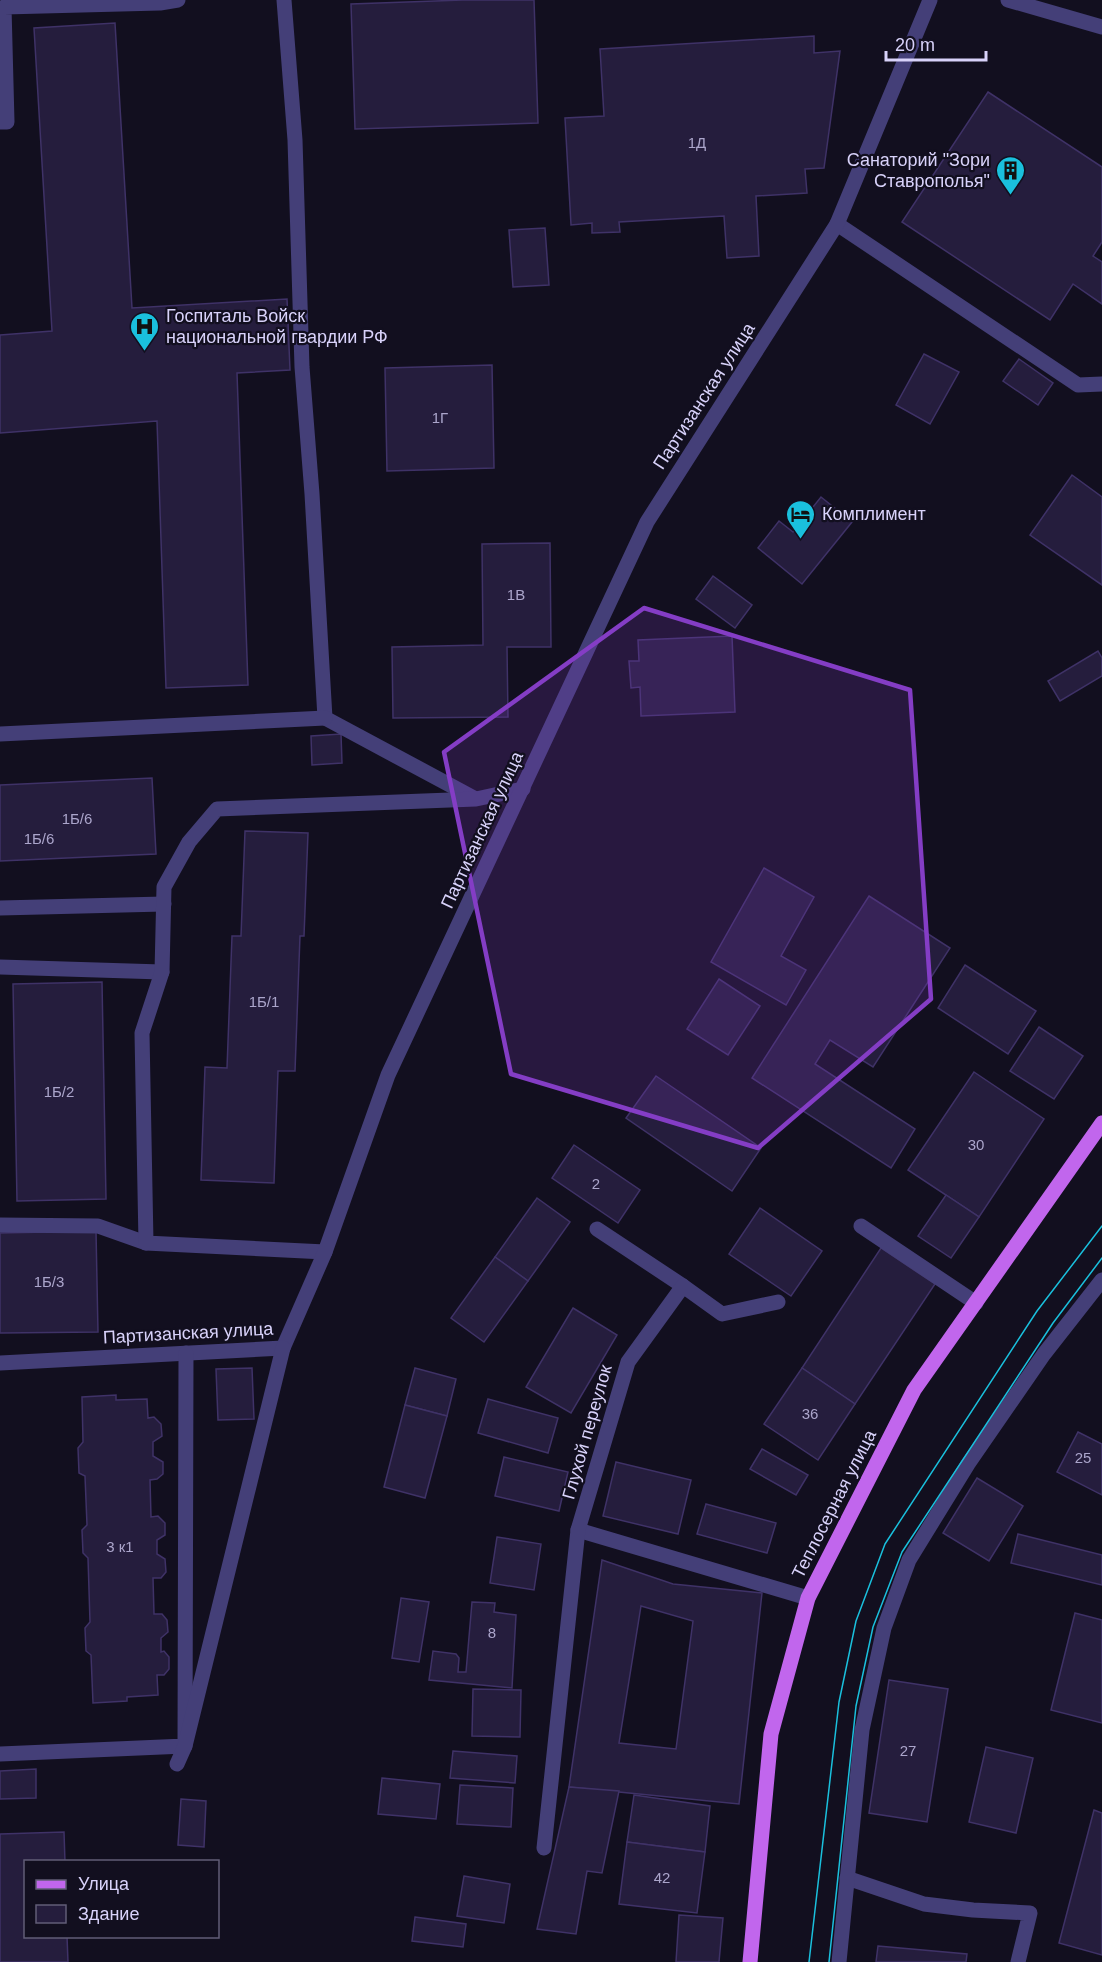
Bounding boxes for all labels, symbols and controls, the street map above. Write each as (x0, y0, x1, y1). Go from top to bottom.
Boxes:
scale bar (886, 24, 986, 62)
text: 20 m (895, 35, 935, 55)
house number: 1Д (688, 134, 706, 151)
place label: Санаторий "Зори Ставрополья" (847, 150, 990, 191)
building icon: Санаторий "Зори Ставрополья" (995, 154, 1027, 196)
place label: Госпиталь Войск национальной гвардии РФ (166, 306, 388, 347)
hospital icon: Госпиталь Войск национальной гвардии РФ (129, 310, 161, 352)
street label: Партизанская улица (649, 318, 759, 473)
house number: 1Г (432, 409, 448, 426)
hotel icon: Комплимент (785, 498, 817, 540)
place label: Комплимент (822, 504, 926, 524)
house number: 1В (507, 586, 525, 603)
street label: Партизанская улица (437, 748, 528, 912)
house number: 1Б/6 (62, 810, 92, 827)
house number: 1Б/6 (24, 830, 54, 847)
house number: 1Б/1 (249, 993, 279, 1010)
house number: 1Б/2 (44, 1083, 74, 1100)
house number: 30 (968, 1136, 984, 1153)
house number: 2 (592, 1175, 600, 1192)
house number: 1Б/3 (34, 1273, 64, 1290)
street label: Партизанская улица (102, 1318, 275, 1347)
street label: Глухой переулок (558, 1362, 616, 1502)
house number: 36 (802, 1405, 818, 1422)
street label: Теплосерная улица (788, 1426, 881, 1581)
house number: 25 (1075, 1449, 1091, 1466)
house number: 3 к1 (106, 1538, 134, 1555)
house number: 8 (488, 1624, 496, 1641)
house number: 27 (900, 1742, 916, 1759)
legend (24, 1860, 219, 1938)
house number: 42 (654, 1869, 670, 1886)
text: Улица (78, 1874, 130, 1894)
text: Здание (78, 1904, 139, 1924)

